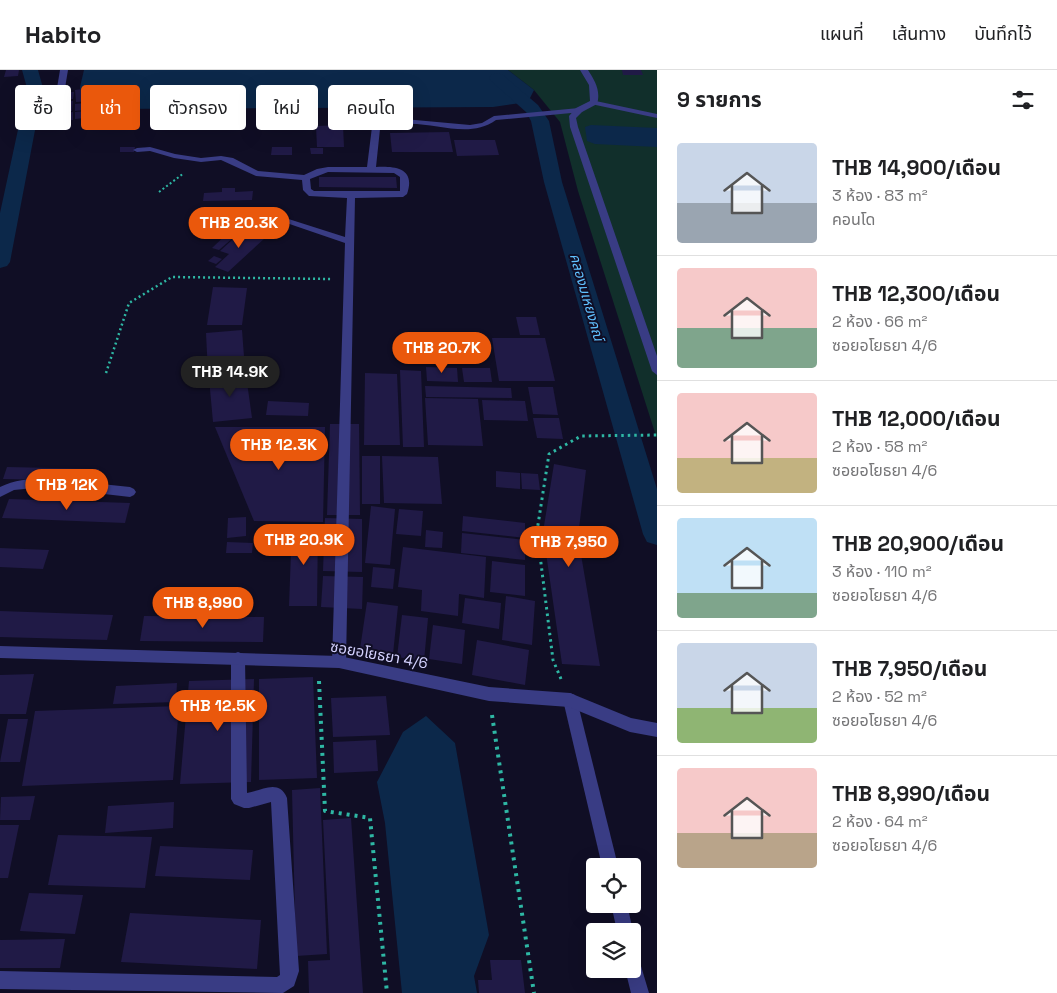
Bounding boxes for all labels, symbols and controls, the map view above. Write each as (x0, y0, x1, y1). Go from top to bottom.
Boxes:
text: Habito (25, 19, 102, 50)
text: แผนที่ (820, 22, 864, 45)
text: เส้นทาง (892, 22, 946, 45)
text: บันทึกไว้ (974, 22, 1032, 45)
chip: ซื้อ (15, 85, 71, 130)
chip: เช่า (81, 85, 140, 130)
chip: ตัวกรอง (150, 85, 246, 130)
chip: ใหม่ (256, 85, 318, 130)
chip: คอนโด (328, 85, 413, 130)
text: 9 รายการ (677, 86, 762, 113)
icon: filters (1009, 86, 1037, 114)
text: THB 14,900/เดือน (832, 154, 1001, 181)
icon: home (717, 163, 777, 223)
text: 3 ห้อง · 83 m² (832, 185, 928, 206)
pin: THB 20.3K (182, 206, 296, 249)
text: คอนโด (832, 209, 875, 230)
text: THB 20.3K (200, 212, 278, 233)
water label: คลองมเหยงคณ์ (566, 251, 609, 346)
text: THB 12,300/เดือน (832, 280, 1000, 307)
icon: home (717, 288, 777, 348)
text: 2 ห้อง · 66 m² (832, 311, 927, 332)
pin: THB 20.7K (385, 332, 499, 374)
text: ซอยอโยธยา 4/6 (832, 335, 937, 356)
text: THB 20.7K (403, 337, 481, 358)
pin: THB 14.9K (173, 356, 287, 398)
text: THB 14.9K (192, 361, 268, 382)
text: THB 12,000/เดือน (832, 405, 1001, 432)
icon: home (717, 413, 777, 473)
pin: THB 12.3K (222, 428, 336, 471)
text: THB 12.3K (241, 434, 317, 455)
text: 2 ห้อง · 58 m² (832, 436, 927, 457)
text: ซอยอโยธยา 4/6 (832, 460, 937, 481)
pin: THB 12K (21, 468, 113, 511)
text: THB 12K (36, 474, 98, 495)
pin: THB 20.9K (247, 524, 361, 566)
pin: THB 7,950 (512, 526, 626, 568)
text: THB 20.9K (265, 529, 343, 550)
text: THB 20,900/เดือน (832, 530, 1004, 557)
text: THB 7,950 (531, 531, 607, 552)
icon: home (717, 538, 777, 598)
text: 3 ห้อง · 110 m² (832, 561, 932, 582)
text: ซอยอโยธยา 4/6 (832, 585, 937, 606)
pin: THB 8,990 (146, 586, 260, 629)
text: THB 8,990 (163, 592, 243, 613)
street label: ซอยอโยธยา 4/6 (329, 637, 429, 672)
text: THB 7,950/เดือน (832, 655, 987, 682)
icon: home (717, 663, 777, 723)
text: 2 ห้อง · 52 m² (832, 686, 927, 707)
pin: THB 12.5K (161, 690, 275, 732)
text: THB 12.5K (180, 695, 256, 716)
text: ซอยอโยธยา 4/6 (832, 710, 937, 731)
text: THB 8,990/เดือน (832, 780, 990, 807)
icon: home (717, 788, 777, 848)
text: 2 ห้อง · 64 m² (832, 811, 928, 832)
text: ซอยอโยธยา 4/6 (832, 835, 937, 856)
map controls (586, 858, 641, 978)
button: locate (586, 858, 641, 913)
button: layers (586, 923, 641, 978)

